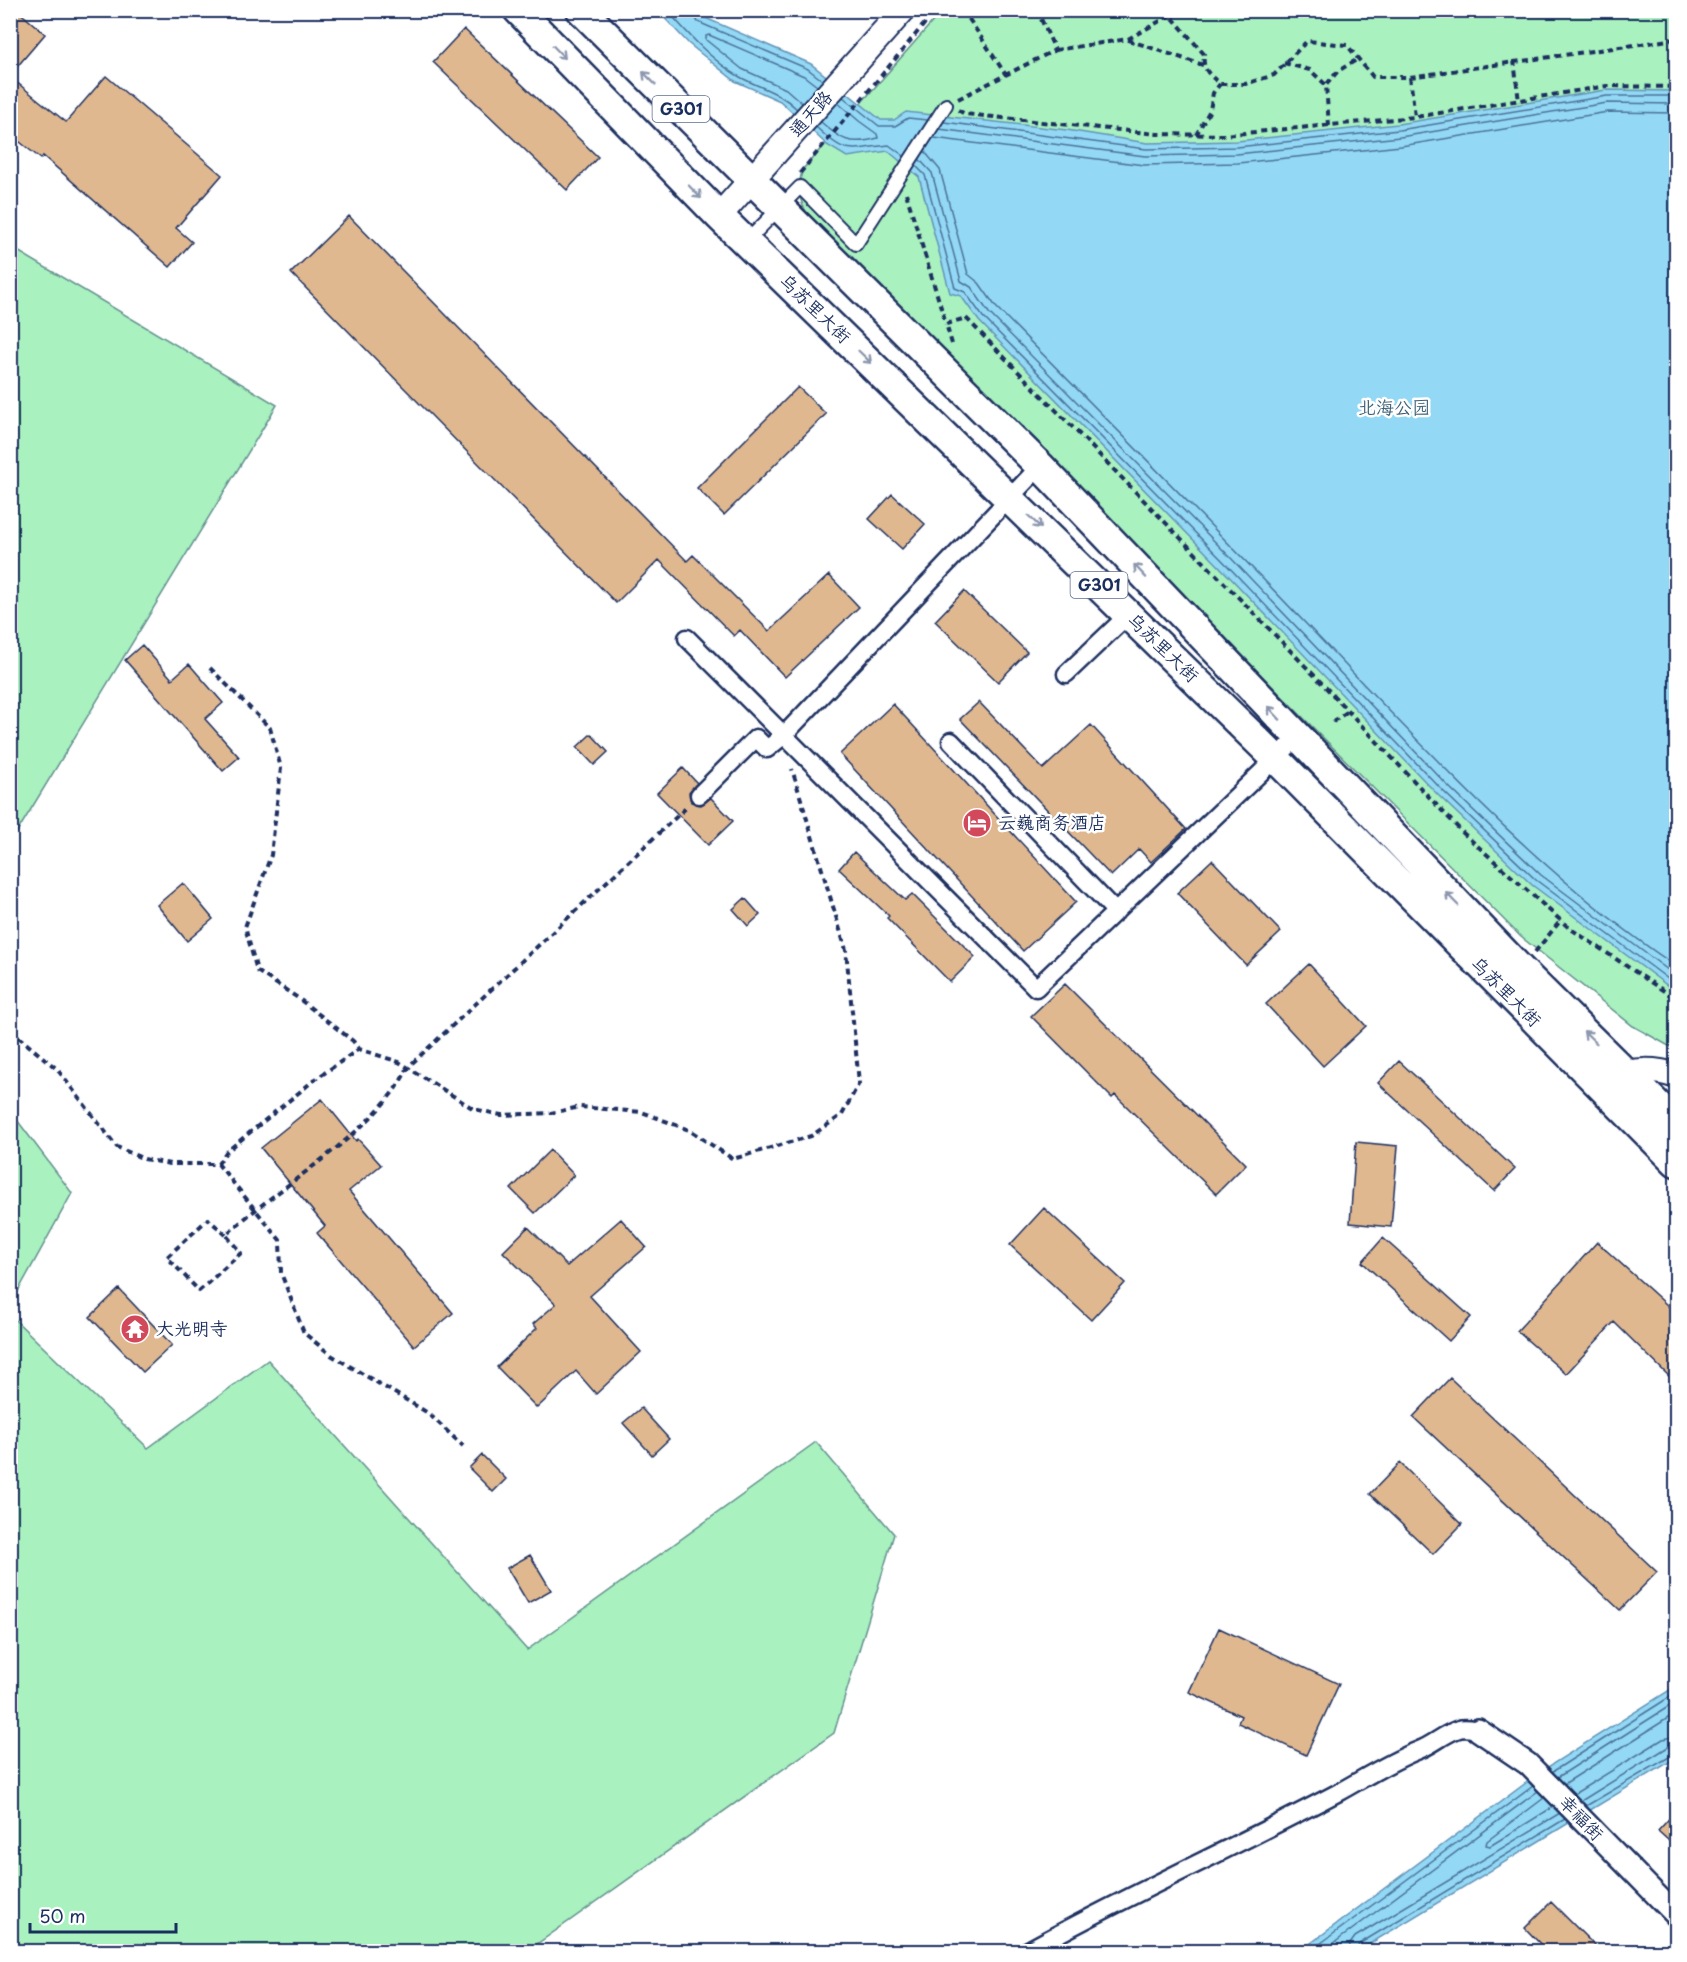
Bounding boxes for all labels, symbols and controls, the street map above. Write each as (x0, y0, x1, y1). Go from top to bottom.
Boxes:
one-way arrow (551, 45, 566, 60)
one-way arrow (642, 71, 657, 85)
street label: 通天路 (782, 84, 838, 142)
road number: G301 (652, 96, 710, 122)
one-way arrow (688, 184, 703, 199)
street label: 乌苏里大街 (774, 267, 858, 349)
one-way arrow (857, 350, 872, 365)
park label: 北海公园 (1358, 393, 1430, 420)
one-way arrow (1027, 515, 1042, 530)
one-way arrow (1132, 564, 1147, 579)
road number: G301 (1070, 572, 1128, 598)
street label: 乌苏里大街 (1122, 606, 1206, 688)
one-way arrow (1267, 705, 1281, 720)
hotel icon: 云巍商务酒店 (961, 807, 993, 839)
place label: 云巍商务酒店 (998, 808, 1106, 835)
one-way arrow (1446, 892, 1460, 907)
street label: 乌苏里大街 (1466, 950, 1548, 1032)
one-way arrow (1583, 1030, 1598, 1044)
temple icon: 大光明寺 (119, 1313, 151, 1345)
place label: 大光明寺 (156, 1314, 228, 1341)
street label: 幸福街 (1554, 1788, 1611, 1846)
scale bar (30, 1896, 176, 1934)
text: 50 m (39, 1902, 86, 1929)

